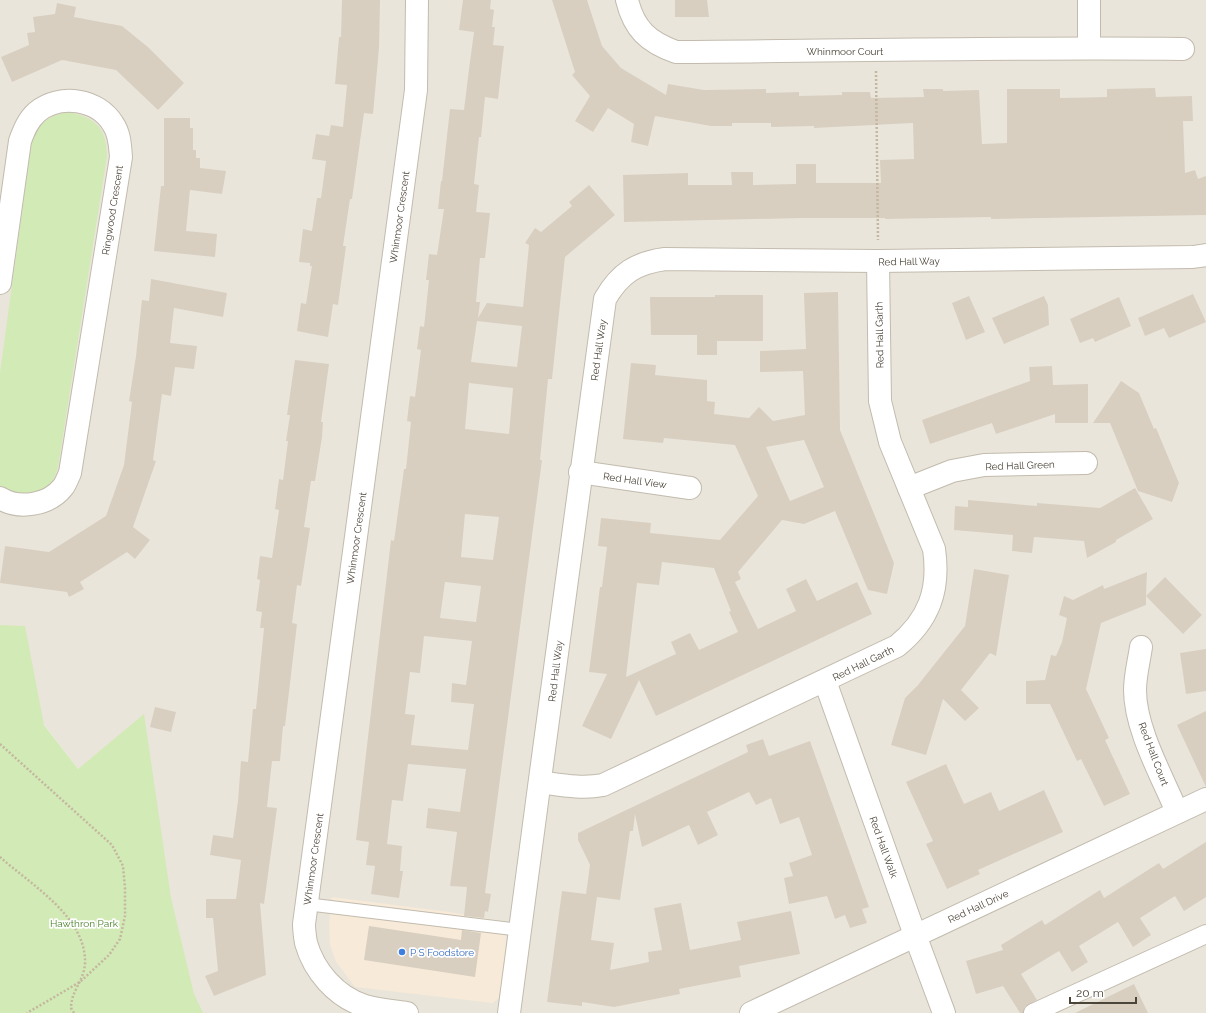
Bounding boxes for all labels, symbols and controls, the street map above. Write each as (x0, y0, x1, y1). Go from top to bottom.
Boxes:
street label: Whinmoor Court (807, 46, 884, 57)
street label: Ringwood Crescent (100, 164, 125, 256)
street label: Whinmoor Crescent (388, 170, 411, 264)
street label: Red Hall Way (878, 255, 941, 268)
street label: Red Hall Garth (873, 301, 886, 368)
street label: Red Hall Way (589, 318, 608, 381)
street label: Red Hall Green (985, 459, 1055, 472)
street label: Red Hall View (602, 471, 667, 490)
street label: Whinmoor Crescent (345, 491, 368, 585)
street label: Red Hall Way (546, 639, 565, 702)
street label: Red Hall Garth (831, 644, 896, 683)
street label: Red Hall Court (1136, 721, 1171, 788)
street label: Whinmoor Crescent (302, 812, 325, 906)
street label: Red Hall Walk (867, 815, 900, 880)
street label: Red Hall Drive (946, 888, 1010, 925)
park label: Hawthron Park (50, 918, 119, 929)
marker: P S Foodstore (397, 947, 407, 957)
place label: P S Foodstore (410, 947, 474, 958)
scale bar (1070, 979, 1136, 1005)
text: 20 m (1076, 986, 1104, 1000)

